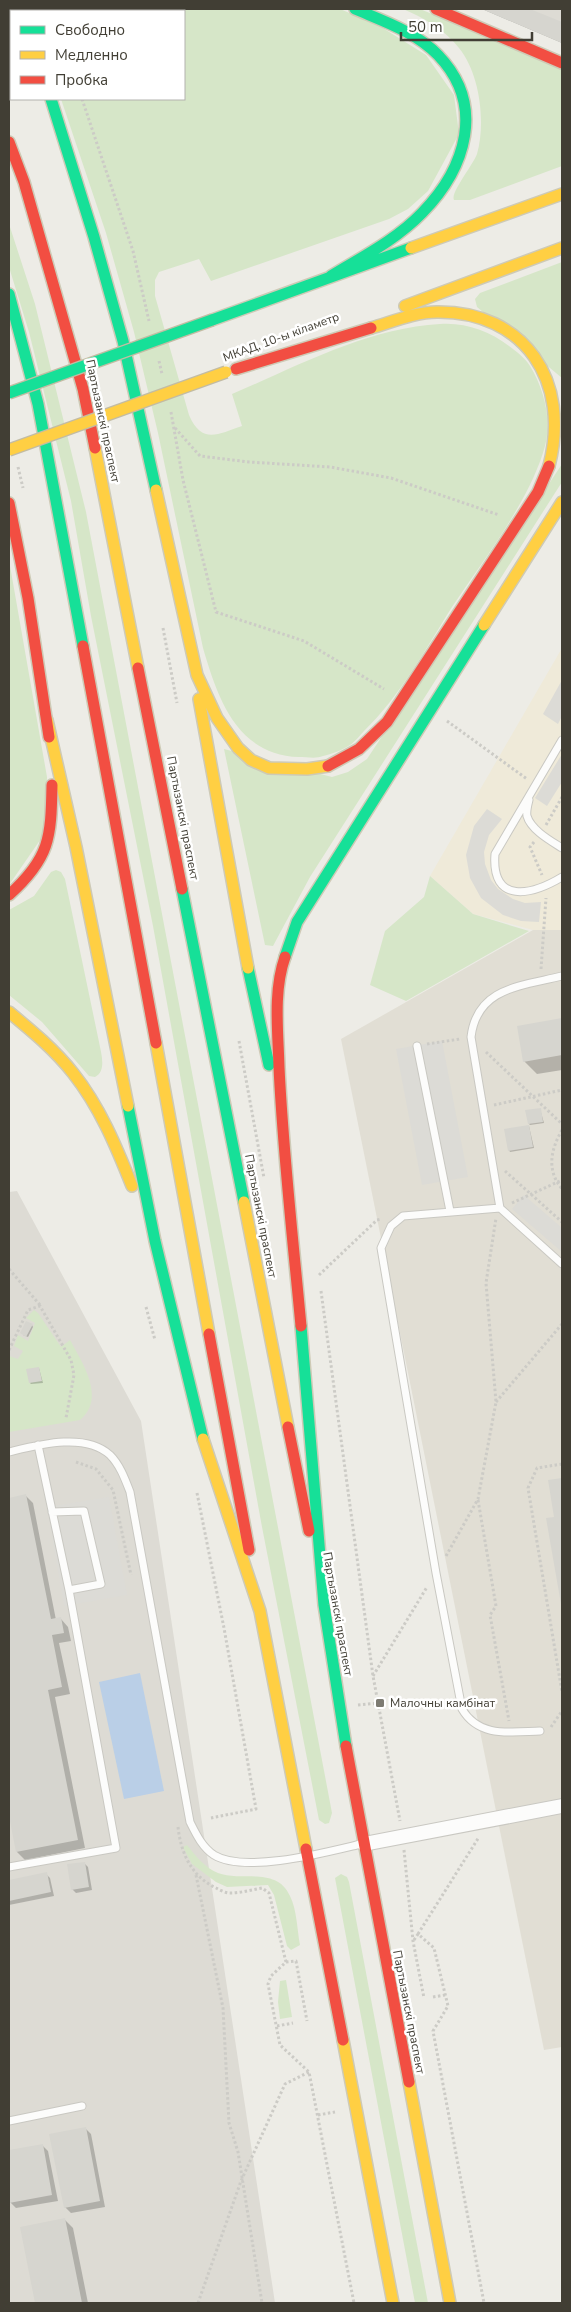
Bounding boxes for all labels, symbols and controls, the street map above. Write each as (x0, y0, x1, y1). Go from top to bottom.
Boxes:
legend (10, 10, 185, 100)
scale bar (401, 10, 532, 42)
text: 50 m (408, 17, 443, 37)
text: Свободно (55, 20, 125, 40)
text: Медленно (55, 45, 128, 65)
text: Пробка (55, 70, 108, 90)
street label: МКАД, 10-ы кіламетр (221, 309, 341, 365)
street label: Партызанскі праспект (82, 358, 124, 485)
street label: Партызанскі праспект (163, 755, 203, 882)
street label: Партызанскі праспект (241, 1153, 281, 1280)
street label: Партызанскі праспект (319, 1551, 357, 1678)
place label: Малочны камбінат (390, 1695, 496, 1711)
marker: Малочны камбінат (374, 1697, 386, 1709)
street label: Партызанскі праспект (389, 1949, 429, 2076)

